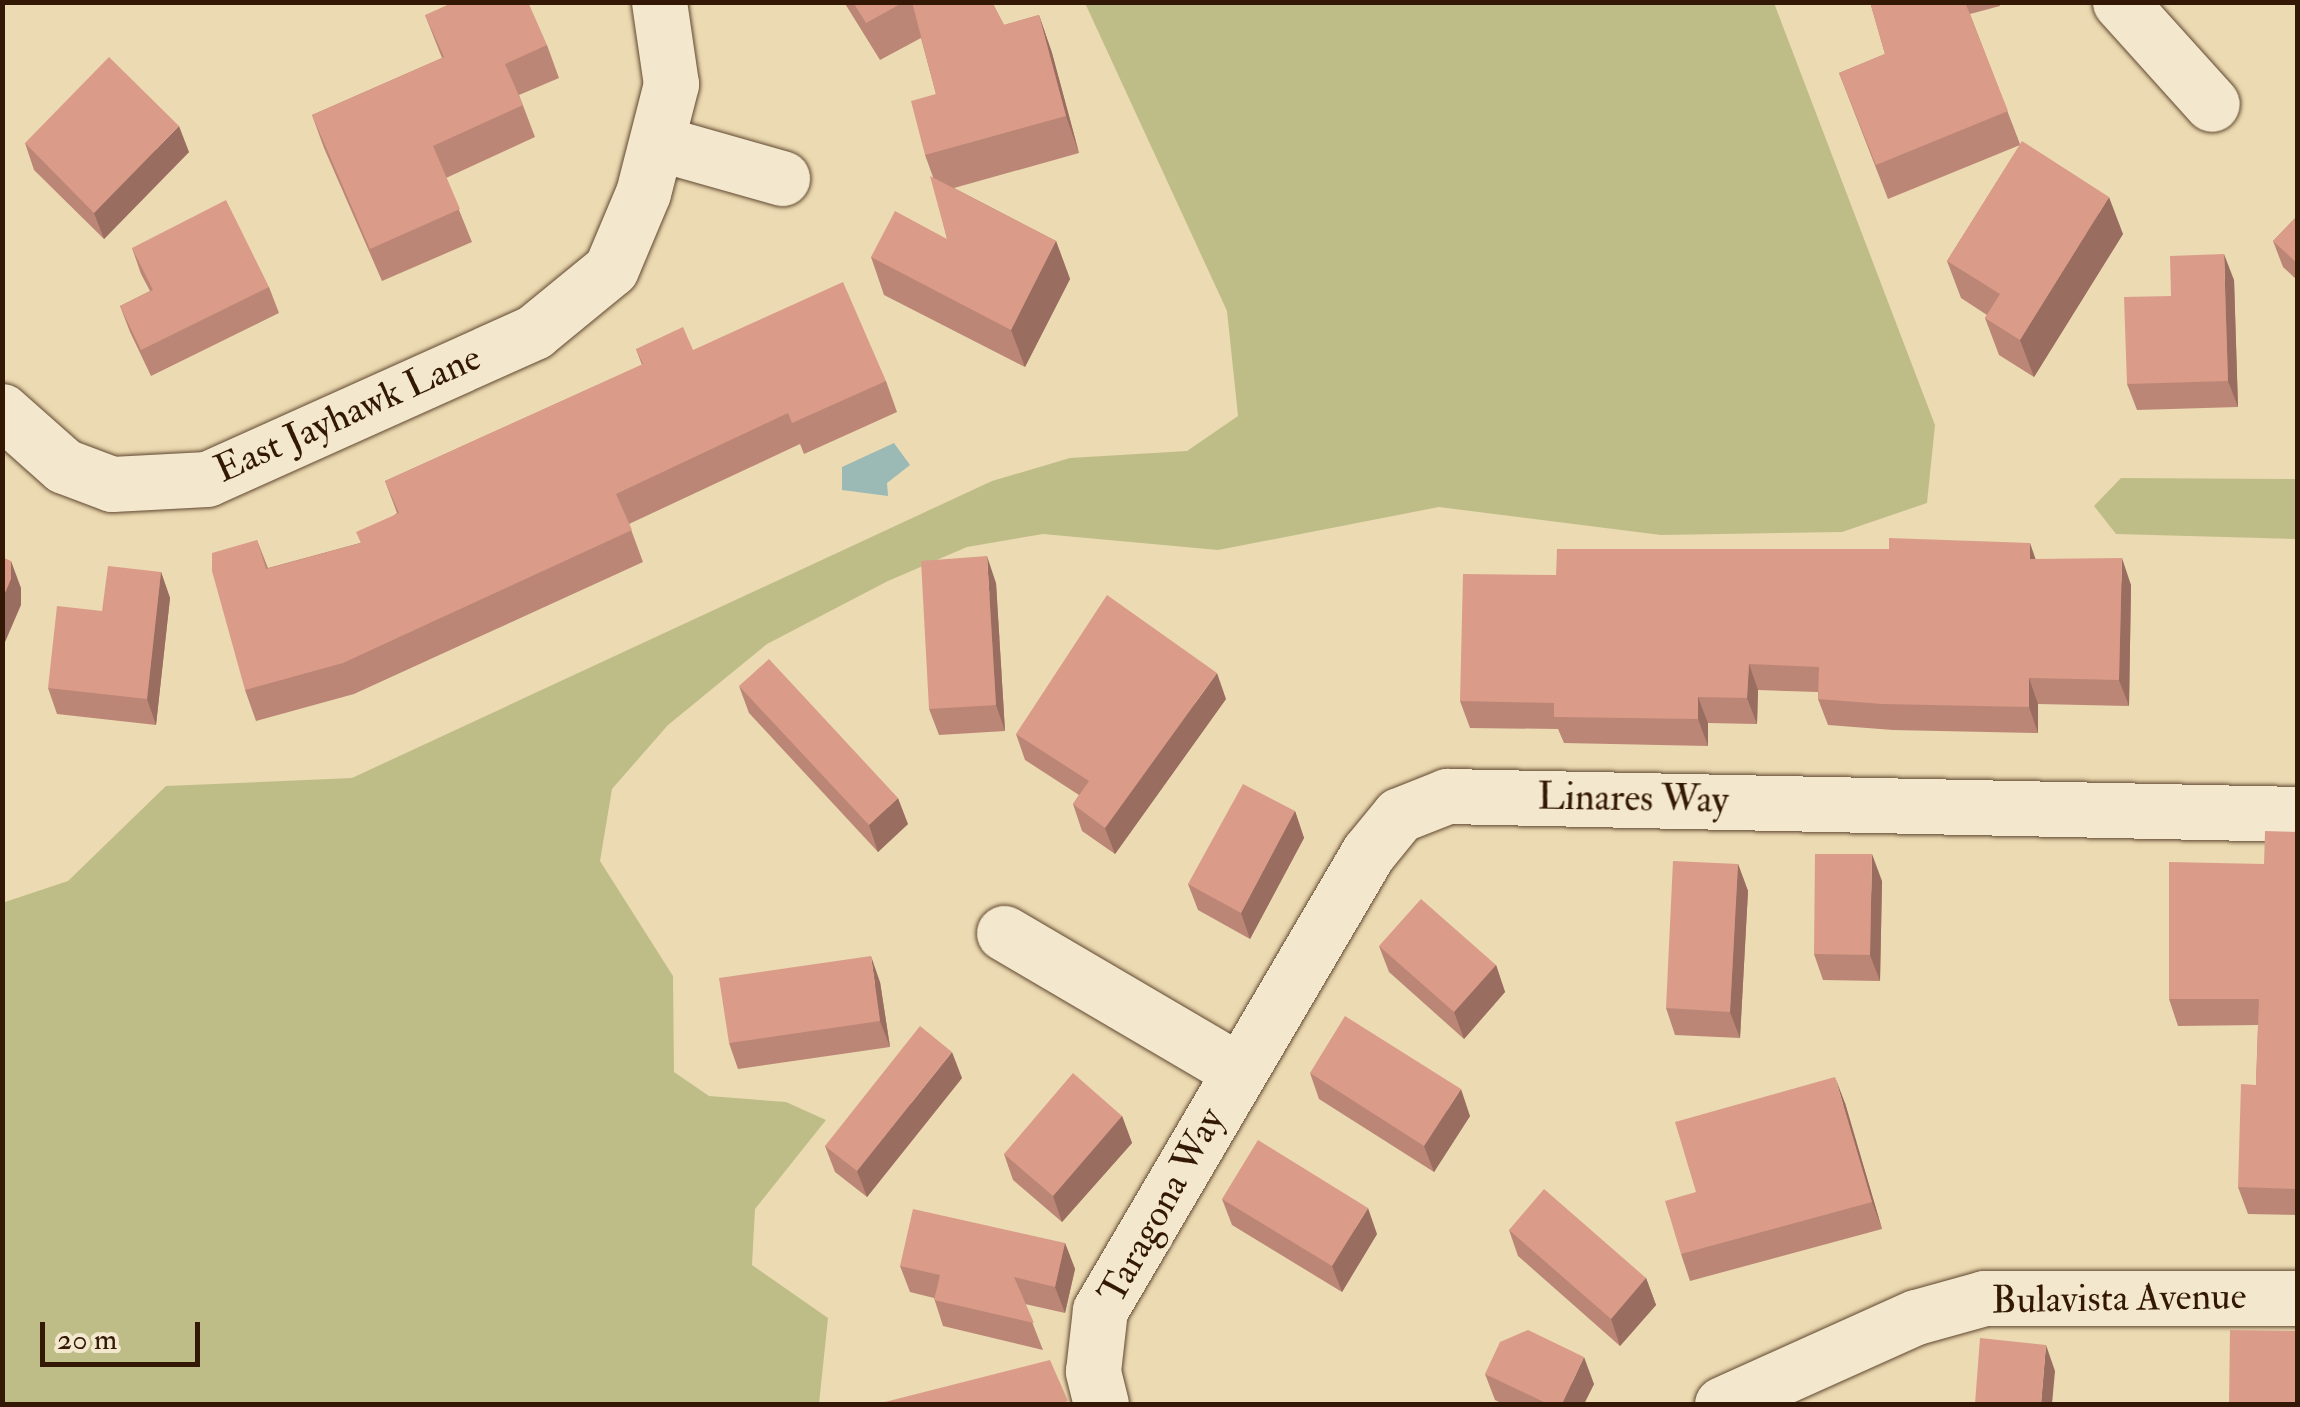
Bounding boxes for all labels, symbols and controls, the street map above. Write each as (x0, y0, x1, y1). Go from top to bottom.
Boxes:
street label: East Jayhawk Lane (208, 335, 488, 493)
street label: Linares Way (1537, 775, 1729, 823)
street label: Taragona Way (1089, 1100, 1235, 1312)
street label: Bulavista Avenue (1991, 1274, 2247, 1324)
scale bar (45, 1302, 205, 1364)
text: 20 m (57, 1321, 117, 1358)

